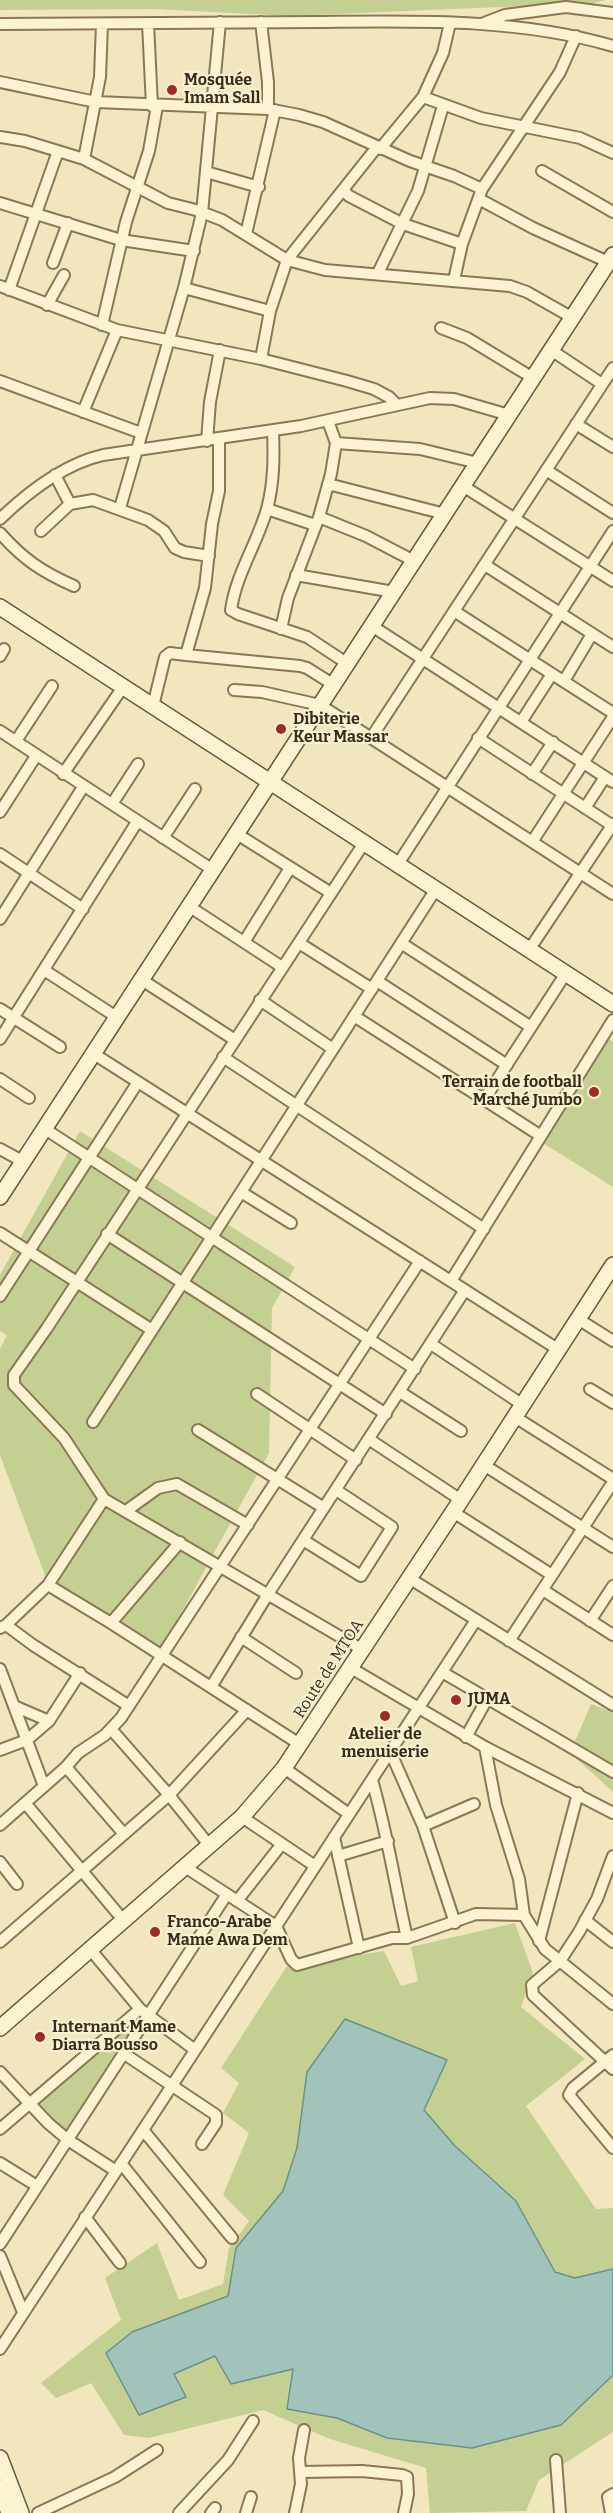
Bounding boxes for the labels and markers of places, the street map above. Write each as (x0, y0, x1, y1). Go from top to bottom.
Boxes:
place label: Mosquée Imam Sall (184, 71, 260, 109)
marker: Mosquée Imam Sall (165, 83, 179, 97)
place label: Dibiterie Keur Massar (293, 710, 388, 748)
marker: Dibiterie Keur Massar (274, 722, 288, 736)
place label: Terrain de football Marché Jumbo (442, 1073, 582, 1111)
marker: Terrain de football Marché Jumbo (587, 1085, 601, 1099)
place label: JUMA (468, 1690, 510, 1710)
marker: JUMA (449, 1693, 463, 1707)
marker: Atelier de menuiserie (378, 1709, 392, 1723)
place label: Atelier de menuiserie (341, 1725, 429, 1763)
place label: Franco-Arabe Mame Awa Dem (167, 1913, 288, 1951)
marker: Franco-Arabe Mame Awa Dem (148, 1925, 162, 1939)
place label: Internant Mame Diarra Bousso (52, 2018, 176, 2056)
marker: Internant Mame Diarra Bousso (33, 2030, 47, 2044)

